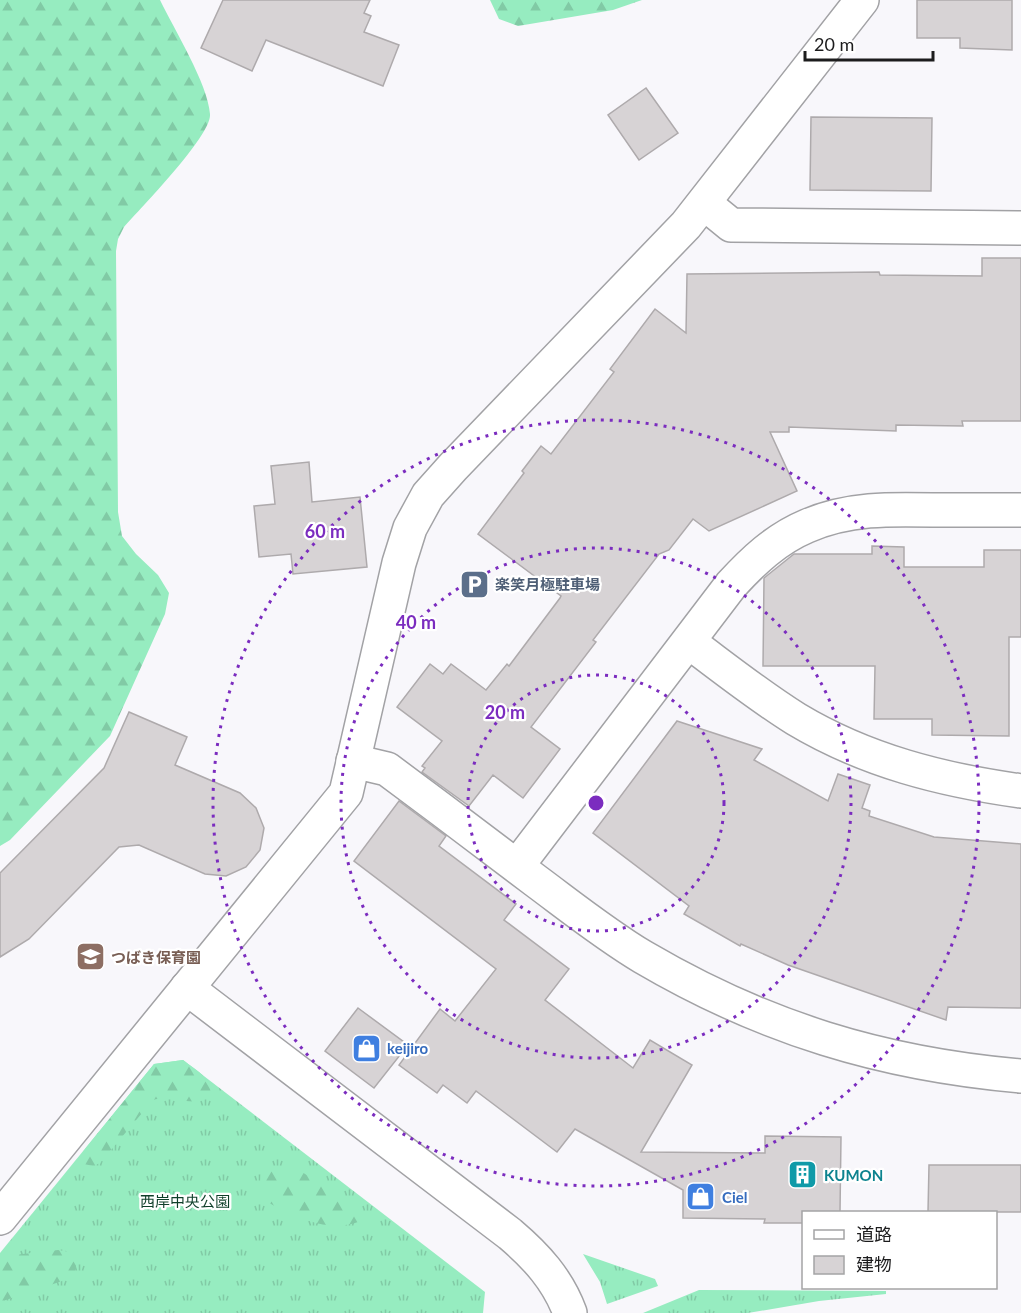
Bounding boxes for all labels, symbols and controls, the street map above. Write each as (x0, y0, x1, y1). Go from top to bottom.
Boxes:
scale bar (805, 24, 932, 62)
text: 20 m (814, 33, 854, 55)
text: 60 m (305, 520, 345, 542)
parking icon: 楽笑月極駐車場 (458, 568, 490, 600)
place label: 楽笑月極駐車場 (495, 575, 600, 593)
text: 40 m (396, 611, 436, 633)
text: 20 m (485, 701, 525, 723)
centre of rings (586, 793, 606, 813)
school or university icon: つばき保育園 (74, 941, 106, 973)
place label: つばき保育園 (111, 948, 201, 966)
shop icon: keijiro (350, 1032, 382, 1064)
place label: keijiro (387, 1039, 428, 1057)
building icon: KUMON (787, 1159, 819, 1191)
place label: KUMON (824, 1166, 883, 1184)
shop icon: Ciel (685, 1181, 717, 1213)
place label: Ciel (722, 1188, 747, 1206)
park label: 西岸中央公園 (140, 1192, 230, 1210)
legend (802, 1211, 997, 1289)
text: 道路 (856, 1223, 892, 1245)
text: 建物 (856, 1253, 892, 1275)

